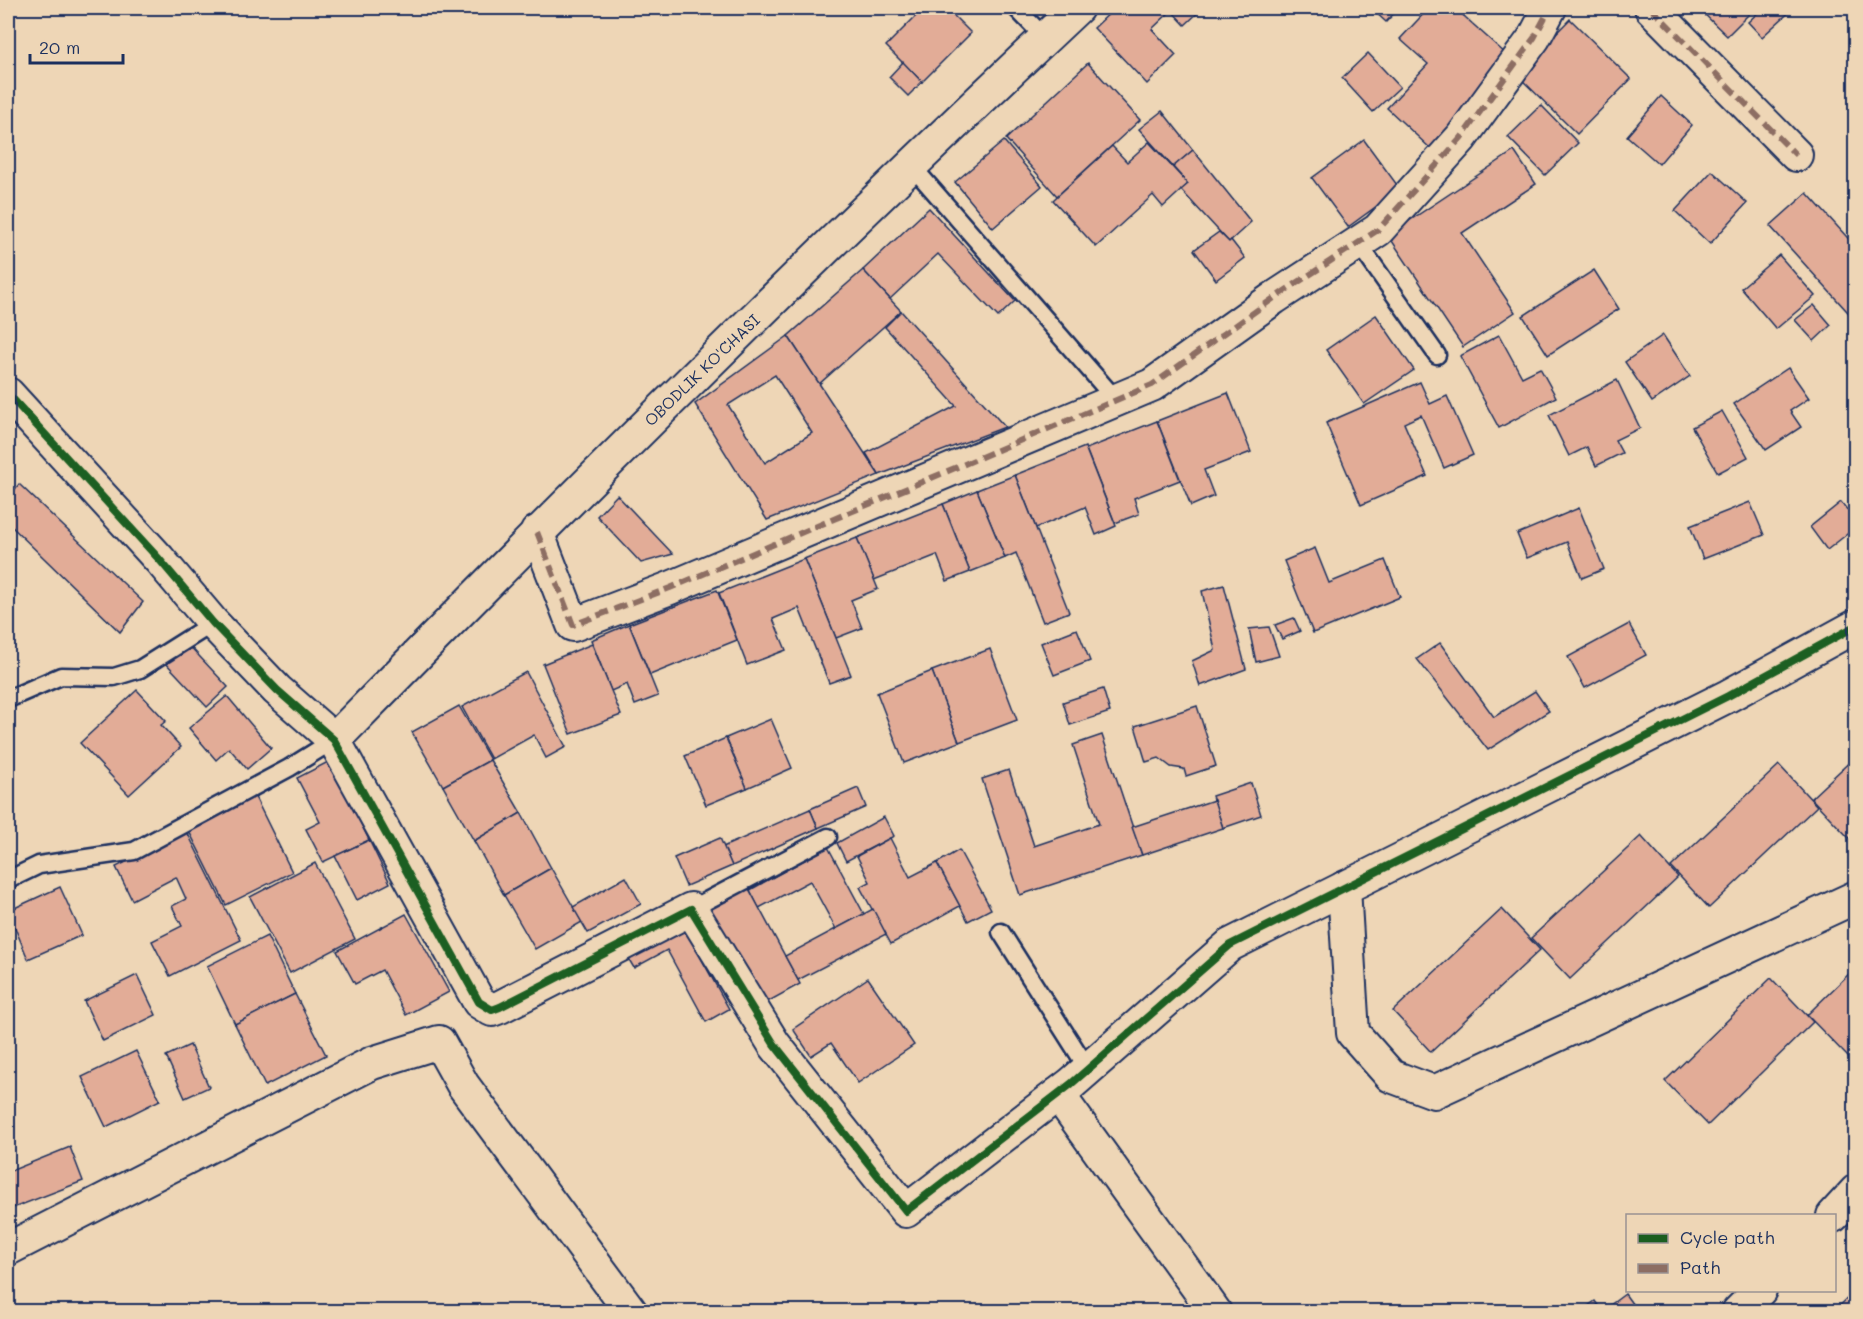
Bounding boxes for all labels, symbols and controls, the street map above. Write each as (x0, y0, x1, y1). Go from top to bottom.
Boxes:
scale bar (30, 27, 123, 65)
text: 20 m (39, 35, 80, 59)
street label: OBODLIK KO'CHASI (640, 309, 764, 430)
legend (1626, 1214, 1836, 1292)
text: Cycle path (1680, 1225, 1775, 1249)
text: Path (1680, 1255, 1720, 1279)

